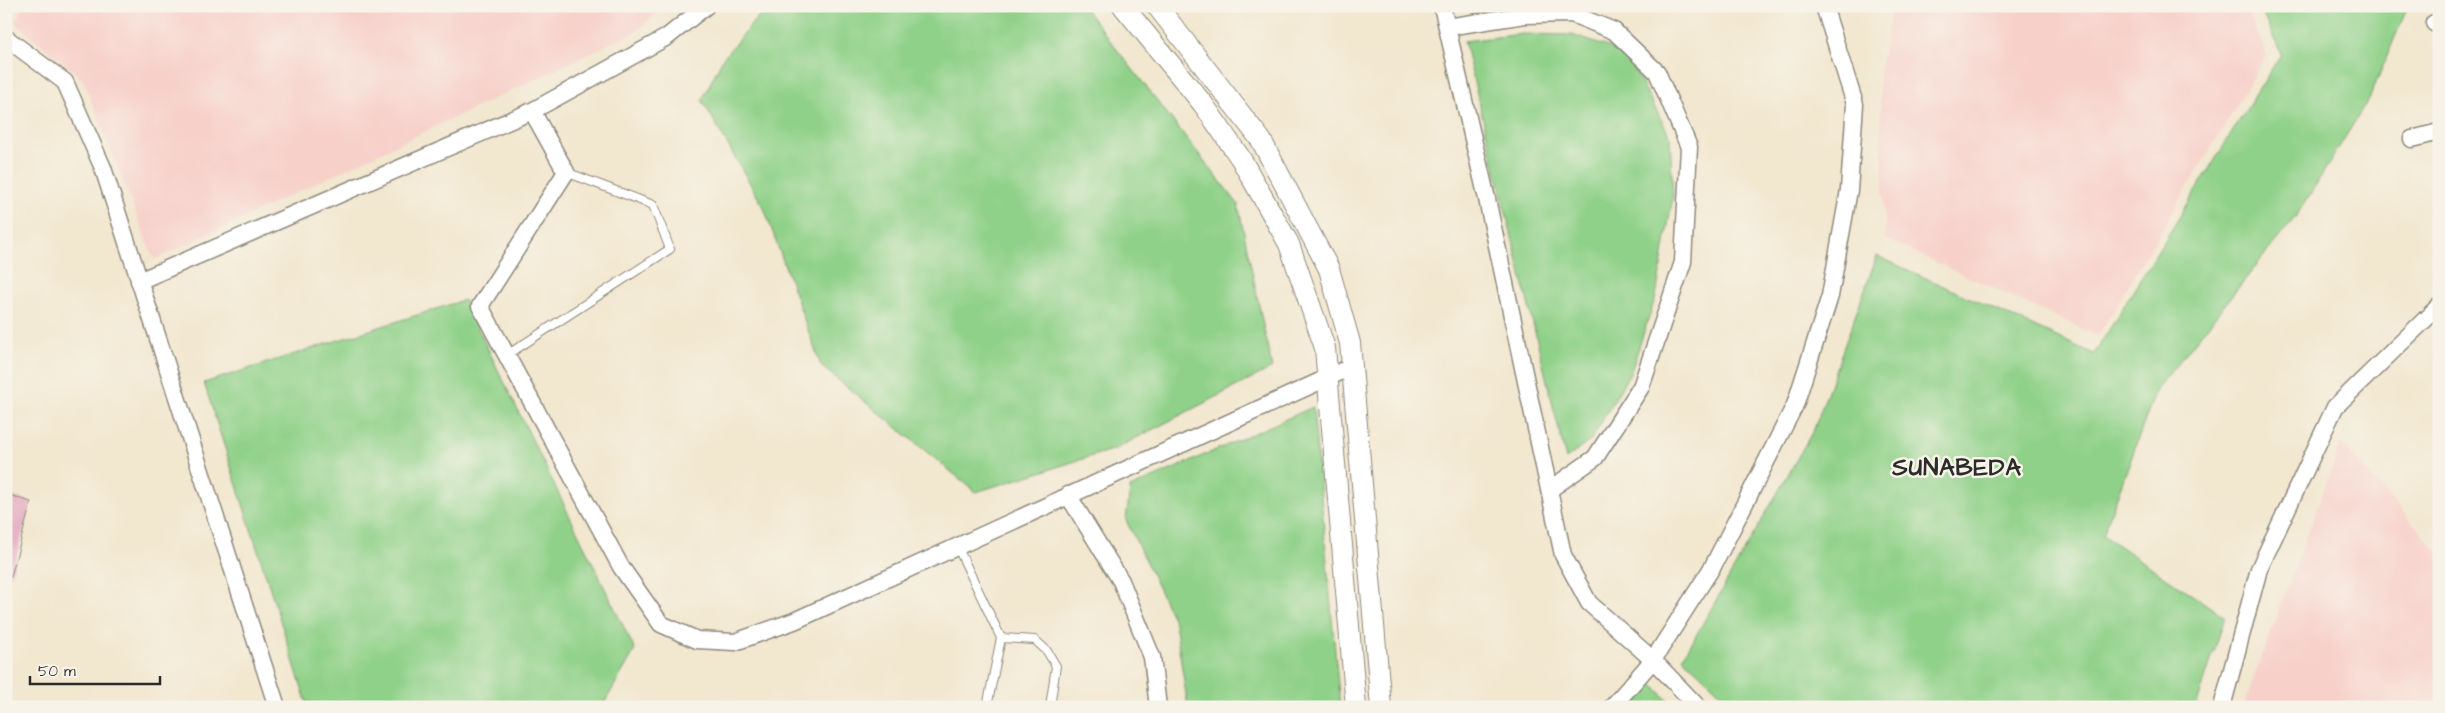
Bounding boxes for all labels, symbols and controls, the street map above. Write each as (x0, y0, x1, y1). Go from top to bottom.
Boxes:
district label: SUNABEDA (1891, 451, 2022, 485)
scale bar (30, 653, 160, 685)
text: 50 m (38, 661, 76, 682)

